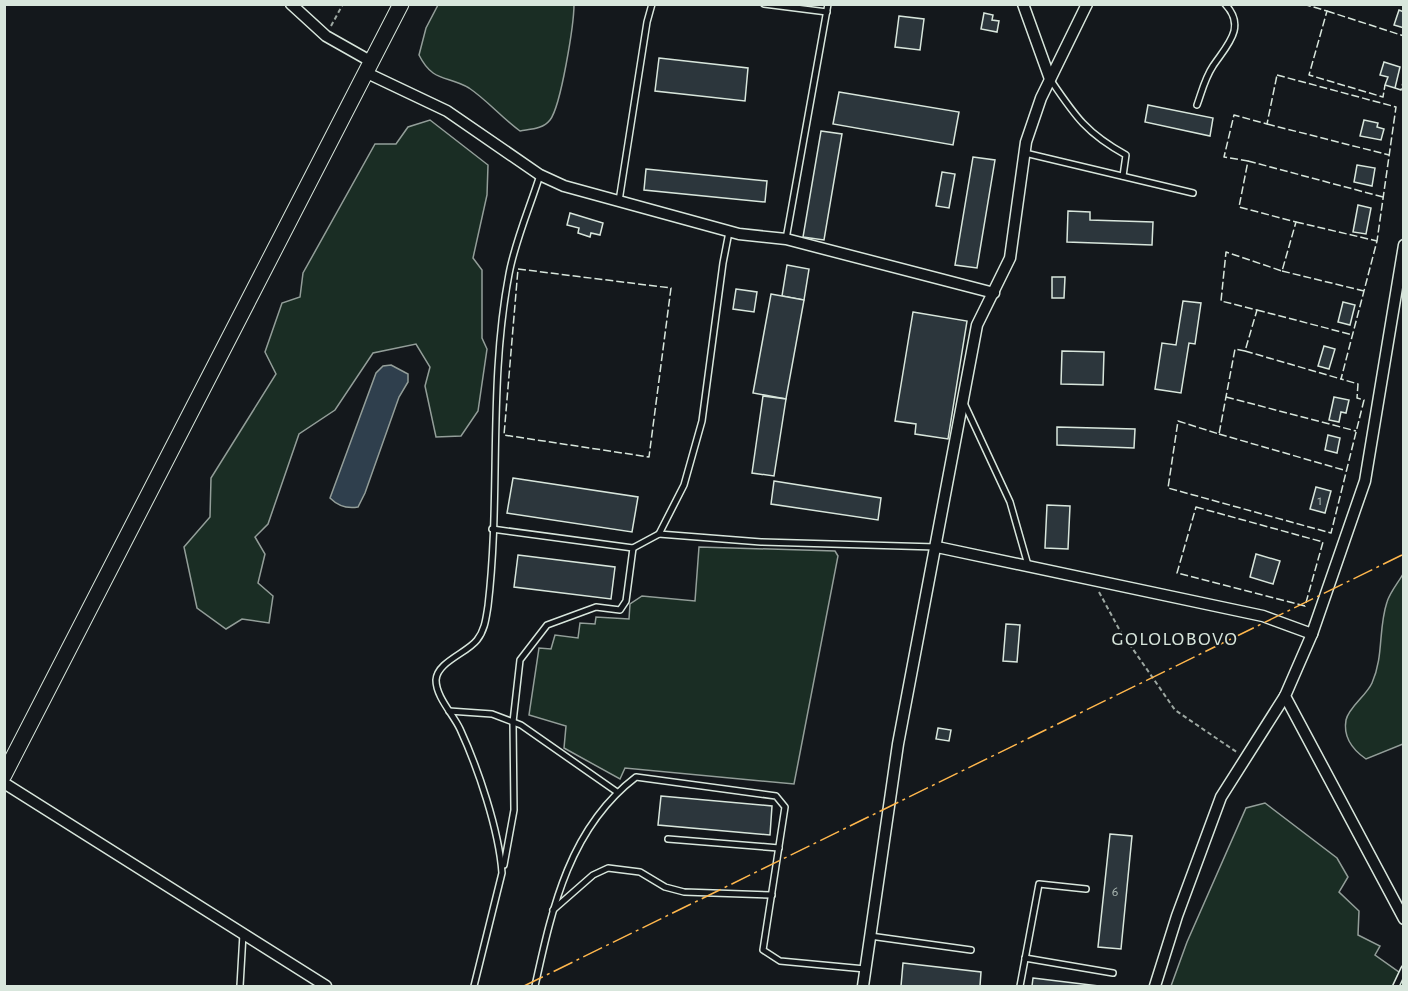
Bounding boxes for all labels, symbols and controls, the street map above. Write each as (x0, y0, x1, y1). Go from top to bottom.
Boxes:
house number: 1 (1318, 494, 1322, 508)
district label: GOLOLOBOVO (1111, 629, 1239, 649)
house number: 6 (1112, 885, 1118, 899)

